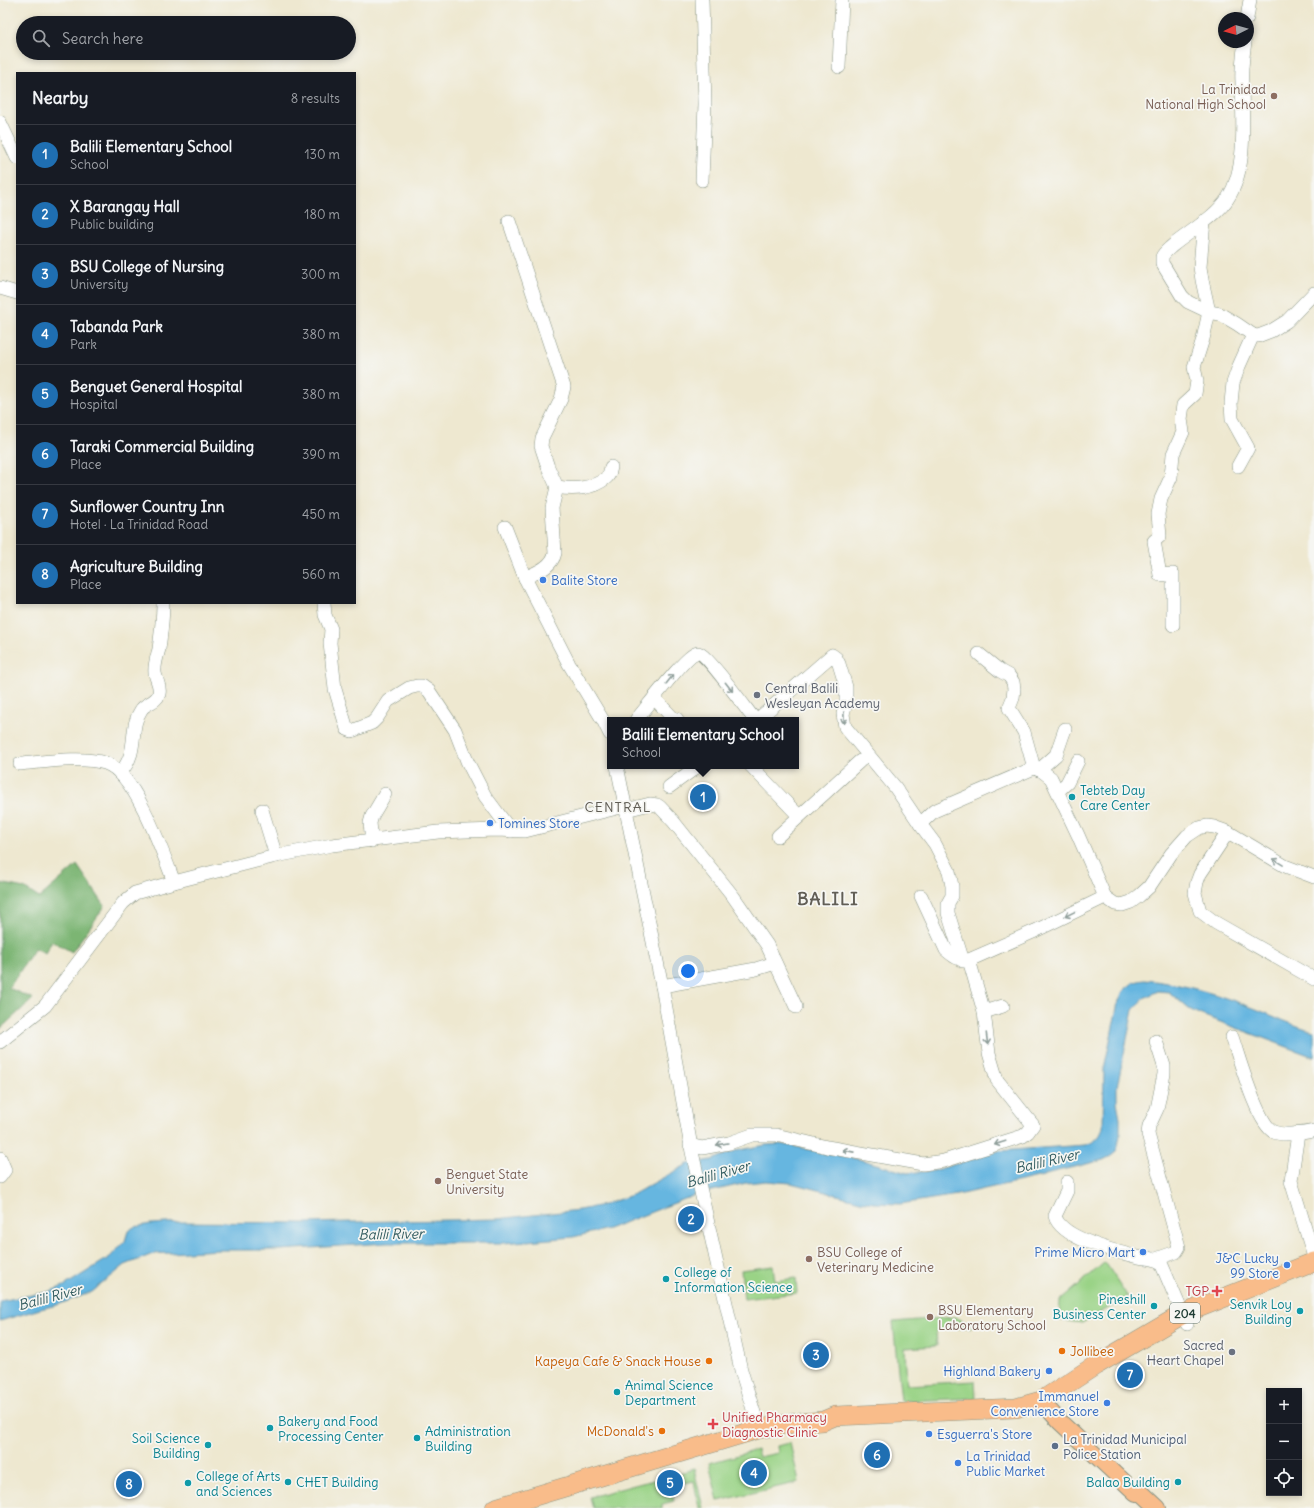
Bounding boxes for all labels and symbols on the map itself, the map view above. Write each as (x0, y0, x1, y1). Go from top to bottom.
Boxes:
north arrow (1218, 12, 1254, 48)
place label: La Trinidad National High School (1145, 81, 1266, 113)
marker: La Trinidad National High School (1269, 91, 1279, 101)
place label: Balite Store (551, 572, 618, 589)
marker: Balite Store (538, 575, 548, 585)
one-way arrow (665, 673, 674, 684)
place label: Central Balili Wesleyan Academy (765, 680, 880, 712)
one-way arrow (725, 681, 733, 692)
marker: Central Balili Wesleyan Academy (752, 690, 762, 700)
one-way arrow (840, 711, 848, 724)
pin: 1 (690, 782, 716, 812)
place label: Tebteb Day Care Center (1080, 782, 1151, 814)
marker: Tebteb Day Care Center (1067, 792, 1077, 802)
district label: CENTRAL (585, 798, 651, 816)
place label: Tomines Store (498, 815, 580, 832)
marker: Tomines Store (485, 818, 495, 828)
one-way arrow (1272, 857, 1284, 865)
district label: BALILI (797, 888, 859, 910)
one-way arrow (1064, 911, 1076, 918)
your location (678, 961, 698, 981)
one-way arrow (983, 1032, 991, 1045)
one-way arrow (994, 1140, 1007, 1147)
one-way arrow (715, 1141, 728, 1149)
water label: Balili River (1013, 1144, 1083, 1177)
one-way arrow (842, 1147, 855, 1155)
water label: Balili River (684, 1156, 754, 1192)
place label: Benguet State University (446, 1166, 528, 1198)
marker: Benguet State University (433, 1176, 443, 1186)
pin: 2 (678, 1204, 704, 1234)
water label: Balili River (358, 1224, 426, 1244)
place label: BSU College of Veterinary Medicine (817, 1244, 934, 1276)
place label: Prime Micro Mart (1034, 1244, 1136, 1261)
marker: Prime Micro Mart (1138, 1247, 1148, 1257)
place label: J&C Lucky 99 Store (1216, 1250, 1279, 1282)
marker: BSU College of Veterinary Medicine (804, 1254, 814, 1264)
marker: J&C Lucky 99 Store (1282, 1260, 1292, 1270)
place label: College of Information Science (674, 1264, 792, 1296)
marker: College of Information Science (661, 1274, 671, 1284)
water label: Balili River (16, 1279, 86, 1314)
place label: TGP (1185, 1283, 1209, 1300)
marker: TGP (1212, 1286, 1222, 1296)
place label: Pineshill Business Center (1052, 1291, 1147, 1323)
place label: Senvik Loy Building (1230, 1296, 1292, 1328)
marker: Pineshill Business Center (1149, 1301, 1159, 1311)
place label: BSU Elementary Laboratory School (938, 1302, 1046, 1334)
road number: 204 (1170, 1303, 1200, 1323)
marker: Senvik Loy Building (1295, 1306, 1305, 1316)
marker: BSU Elementary Laboratory School (925, 1312, 935, 1322)
place label: Sacred Heart Chapel (1147, 1337, 1224, 1369)
pin: 3 (803, 1340, 829, 1370)
place label: Jollibee (1070, 1343, 1114, 1360)
marker: Jollibee (1057, 1346, 1067, 1356)
marker: Sacred Heart Chapel (1227, 1347, 1237, 1357)
place label: Kapeya Cafe & Snack House (535, 1353, 701, 1370)
marker: Kapeya Cafe & Snack House (704, 1356, 714, 1366)
pin: 7 (1117, 1360, 1143, 1390)
place label: Highland Bakery (943, 1363, 1041, 1380)
marker: Highland Bakery (1044, 1366, 1054, 1376)
place label: Animal Science Department (625, 1377, 713, 1409)
marker: Animal Science Department (612, 1387, 622, 1397)
place label: Immanuel Convenience Store (990, 1388, 1099, 1420)
marker: Immanuel Convenience Store (1102, 1398, 1112, 1408)
place label: Unified Pharmacy Diagnostic Clinic (722, 1409, 827, 1441)
place label: Bakery and Food Processing Center (278, 1413, 384, 1445)
marker: Unified Pharmacy Diagnostic Clinic (707, 1418, 719, 1430)
marker: Bakery and Food Processing Center (265, 1423, 275, 1433)
place label: Administration Building (425, 1423, 511, 1455)
place label: McDonald's (587, 1423, 654, 1440)
marker: McDonald's (657, 1426, 667, 1436)
place label: Esguerra's Store (937, 1426, 1032, 1443)
marker: Esguerra's Store (924, 1429, 934, 1439)
place label: Soil Science Building (132, 1430, 200, 1462)
place label: La Trinidad Municipal Police Station (1063, 1431, 1187, 1463)
marker: Administration Building (412, 1433, 422, 1443)
marker: Soil Science Building (203, 1440, 213, 1450)
pin: 6 (864, 1440, 890, 1470)
marker: La Trinidad Municipal Police Station (1050, 1441, 1060, 1451)
place label: La Trinidad Public Market (966, 1448, 1046, 1480)
pin: 4 (741, 1458, 767, 1488)
marker: La Trinidad Public Market (953, 1458, 963, 1468)
place label: College of Arts and Sciences (196, 1468, 281, 1500)
pin: 5 (657, 1468, 683, 1498)
pin: 8 (116, 1469, 142, 1499)
place label: CHET Building (296, 1474, 379, 1491)
place label: Balao Building (1086, 1474, 1170, 1491)
marker: CHET Building (283, 1477, 293, 1487)
marker: Balao Building (1173, 1477, 1183, 1487)
marker: College of Arts and Sciences (183, 1478, 193, 1488)

